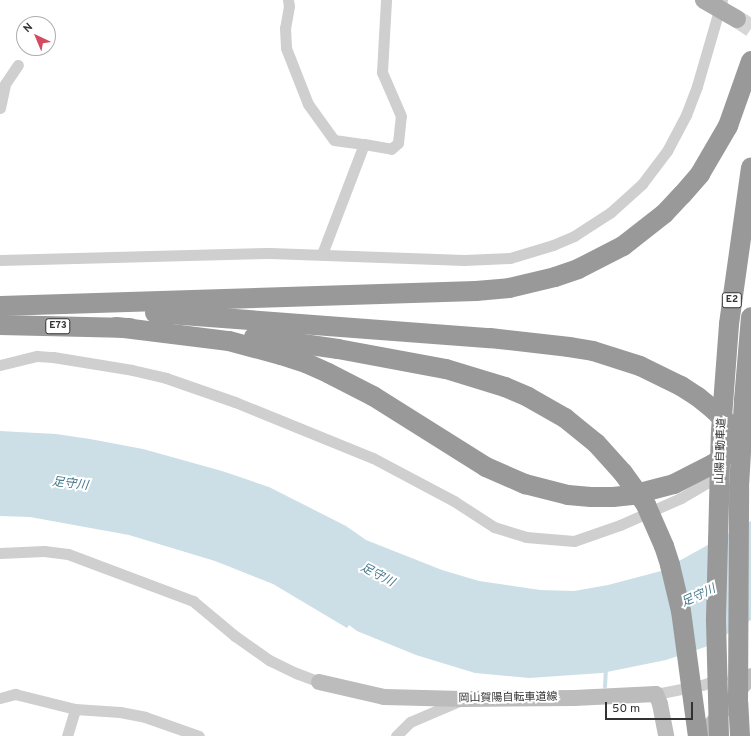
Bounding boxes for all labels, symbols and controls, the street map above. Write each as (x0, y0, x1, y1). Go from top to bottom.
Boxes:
north arrow (16, 16, 56, 56)
text: N (21, 20, 36, 36)
road number: E2 (721, 292, 743, 308)
road number: E73 (45, 318, 71, 334)
street label: 山陽自動車道 (713, 418, 729, 484)
water label: 足守川 (51, 476, 89, 494)
water label: 足守川 (358, 561, 396, 591)
water label: 足守川 (680, 583, 718, 611)
street label: 岡山賀陽自転車道線 (458, 691, 558, 705)
scale bar (607, 694, 695, 720)
text: 50 m (612, 701, 640, 717)

